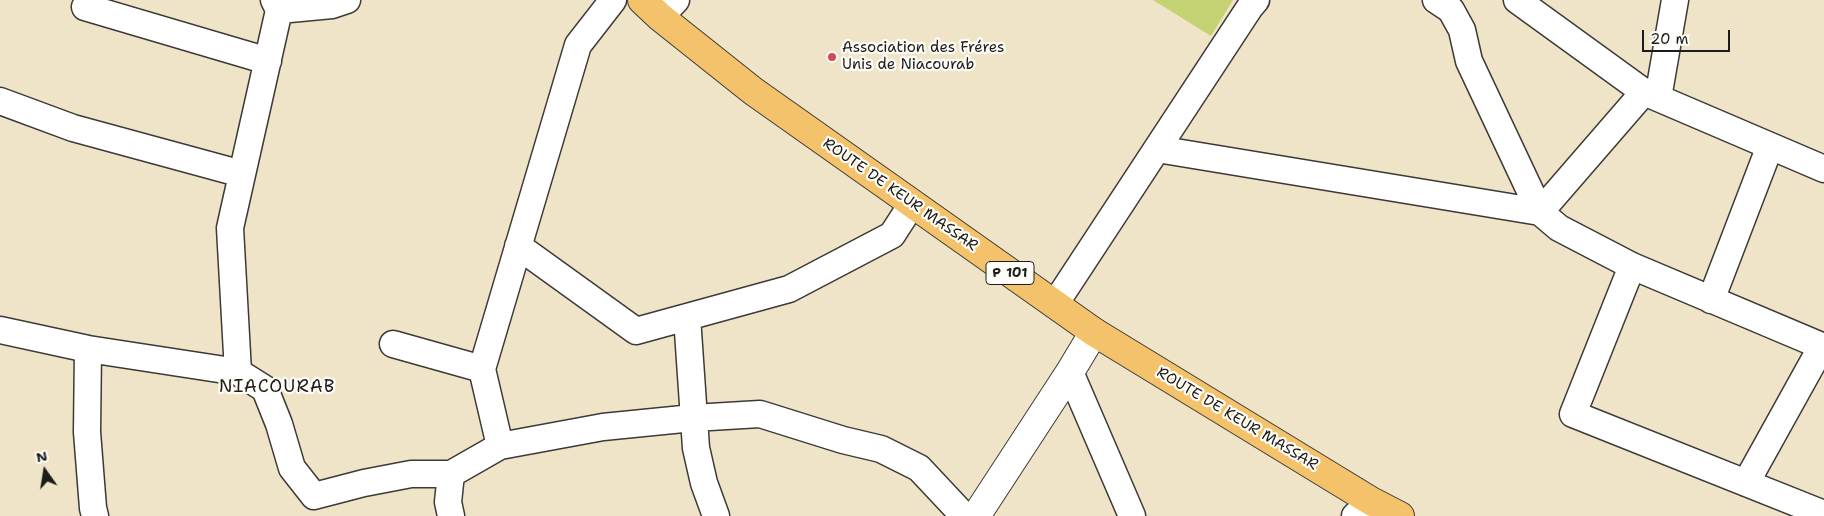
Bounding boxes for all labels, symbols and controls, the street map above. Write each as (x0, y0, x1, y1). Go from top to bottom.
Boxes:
scale bar (1644, 20, 1732, 52)
text: 20 m (1650, 29, 1689, 49)
place label: Association des Fréres Unis de Niacourab (842, 39, 1004, 74)
marker: Association des Fréres Unis de Niacourab (826, 51, 838, 63)
street label: ROUTE DE KEUR MASSAR (819, 135, 981, 255)
road number: P 101 (986, 262, 1034, 284)
street label: ROUTE DE KEUR MASSAR (1153, 364, 1321, 474)
district label: NIACOURAB (218, 376, 336, 398)
north arrow (20, 446, 70, 496)
text: N (34, 446, 49, 466)

